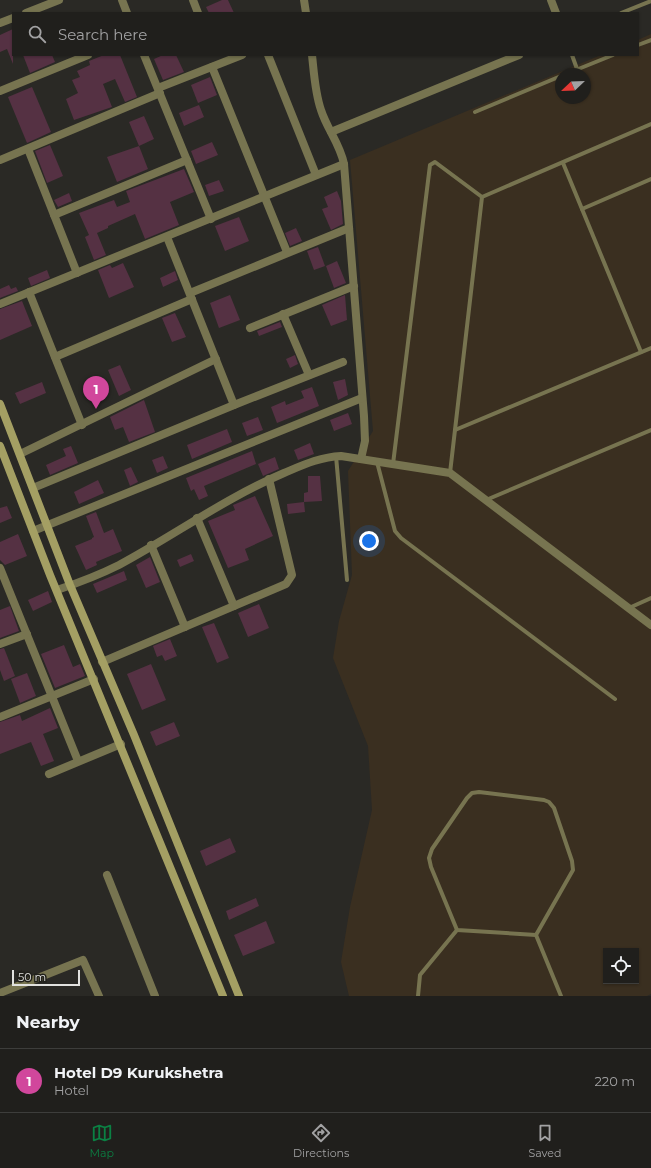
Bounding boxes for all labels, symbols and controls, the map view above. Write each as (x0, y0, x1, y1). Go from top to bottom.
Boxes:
search box (12, 12, 639, 56)
icon: search (26, 23, 48, 45)
text: Search here (58, 25, 147, 44)
north arrow (555, 68, 591, 104)
pin: 1 (83, 376, 109, 409)
your location (359, 531, 379, 551)
map controls (603, 948, 639, 984)
button: locate (603, 948, 639, 984)
scale bar (12, 968, 80, 987)
text: 50 m (18, 970, 46, 984)
text: Nearby (16, 1012, 80, 1032)
text: Hotel D9 Kurukshetra (54, 1063, 224, 1082)
text: 1 (26, 1073, 32, 1089)
text: 220 m (594, 1073, 635, 1089)
text: Hotel (54, 1082, 89, 1098)
tab: Map (90, 1122, 114, 1160)
tab: Directions (293, 1122, 349, 1160)
tab: Saved (528, 1122, 561, 1160)

